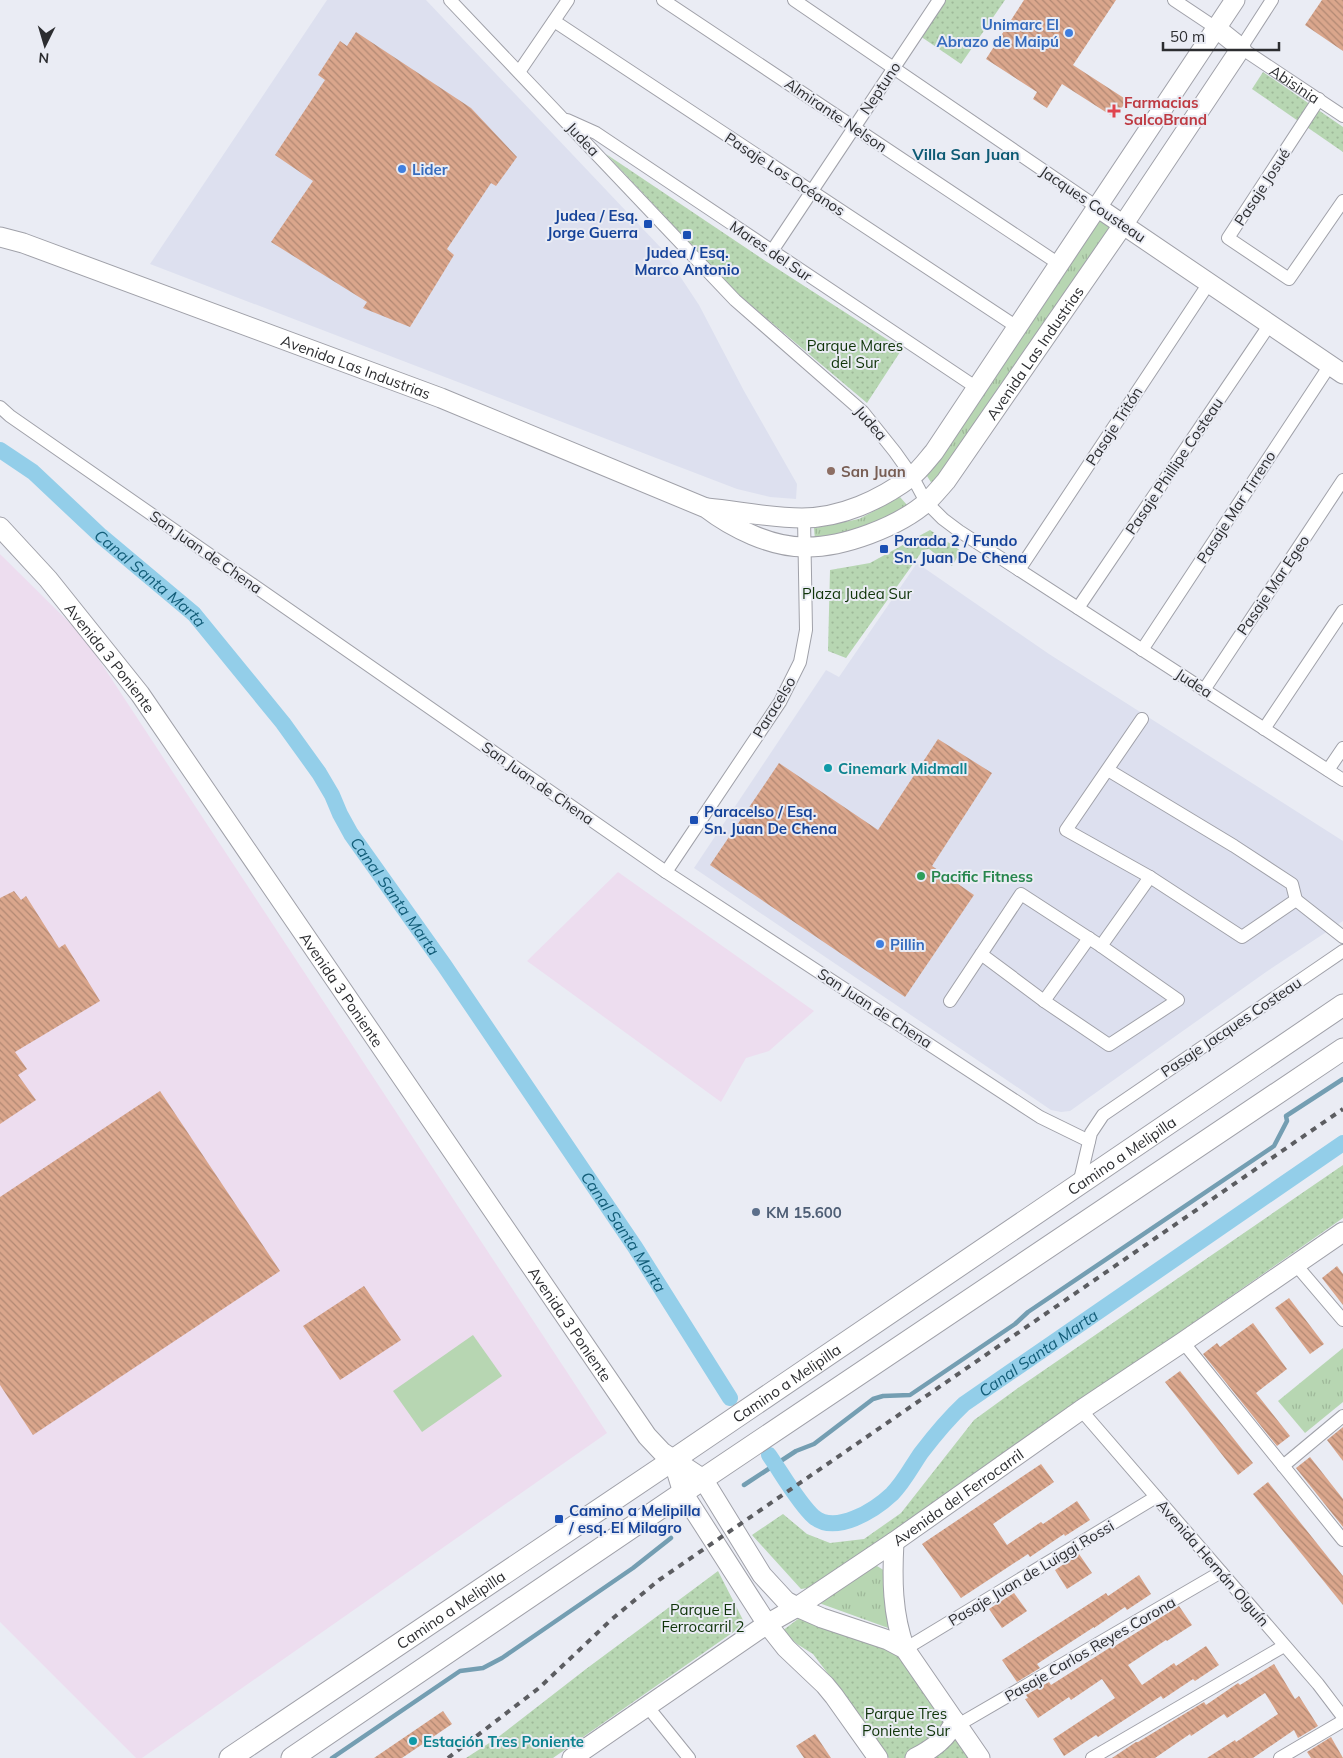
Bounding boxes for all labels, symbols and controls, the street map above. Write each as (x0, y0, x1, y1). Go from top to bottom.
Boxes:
place label: Unimarc El Abrazo de Maipú (936, 15, 1059, 51)
north arrow (20, 20, 70, 70)
scale bar (1163, 20, 1279, 52)
marker: Unimarc El Abrazo de Maipú (1063, 27, 1075, 39)
text: 50 m (1170, 27, 1205, 46)
text: N (38, 49, 50, 67)
street label: Neptuno (855, 58, 905, 118)
street label: Abisinia (1266, 61, 1324, 107)
street label: Almirante Nelson (781, 74, 891, 156)
place label: Farmacias SalcoBrand (1124, 93, 1207, 129)
marker: Farmacias SalcoBrand (1108, 105, 1120, 117)
street label: Judea (562, 118, 604, 160)
street label: Pasaje Los Océanos (721, 128, 849, 220)
district label: Villa San Juan (911, 144, 1020, 164)
street label: Pasaje Josué (1230, 145, 1294, 229)
place label: Lider (412, 160, 448, 179)
street label: Jacques Cousteau (1036, 162, 1150, 246)
marker: Lider (396, 163, 408, 175)
place label: Judea / Esq. Jorge Guerra (547, 206, 638, 242)
street label: Mares del Sur (726, 217, 816, 286)
marker: Judea / Esq. Jorge Guerra (642, 218, 654, 230)
marker: Judea / Esq. Marco Antonio (681, 229, 693, 241)
place label: Judea / Esq. Marco Antonio (634, 243, 740, 279)
street label: Avenida Las Industrias (982, 282, 1087, 423)
street label: Avenida Las Industrias (279, 330, 433, 403)
park label: Parque Mares del Sur (807, 336, 903, 372)
street label: Pasaje Tritón (1082, 383, 1146, 469)
street label: Pasaje Phillipe Costeau (1121, 394, 1227, 538)
street label: Judea (851, 402, 891, 444)
street label: Pasaje Mar Tirreno (1192, 447, 1280, 567)
place label: San Juan (841, 462, 906, 481)
marker: San Juan (825, 465, 837, 477)
street label: San Juan de Chena (146, 506, 266, 598)
water label: Canal Santa Marta (91, 525, 211, 631)
place label: Parada 2 / Fundo Sn. Juan De Chena (894, 531, 1027, 567)
street label: Pasaje Mar Egeo (1233, 531, 1313, 639)
marker: Parada 2 / Fundo Sn. Juan De Chena (878, 543, 890, 555)
park label: Plaza Judea Sur (802, 584, 913, 603)
street label: Avenida 3 Poniente (61, 599, 159, 716)
street label: Judea (1172, 664, 1216, 702)
street label: Paracelso (748, 673, 800, 741)
street label: San Juan de Chena (478, 737, 598, 829)
place label: Cinemark Midmall (838, 759, 967, 778)
marker: Cinemark Midmall (822, 762, 834, 774)
place label: Paracelso / Esq. Sn. Juan De Chena (704, 802, 837, 838)
marker: Paracelso / Esq. Sn. Juan De Chena (688, 814, 700, 826)
water label: Canal Santa Marta (346, 833, 444, 960)
place label: Pacific Fitness (931, 867, 1033, 886)
marker: Pacific Fitness (915, 870, 927, 882)
street label: Avenida 3 Poniente (296, 929, 388, 1051)
place label: Pillin (890, 935, 925, 954)
marker: Pillin (874, 938, 886, 950)
street label: San Juan de Chena (814, 964, 936, 1052)
street label: Pasaje Jacques Costeau (1157, 973, 1305, 1081)
street label: Camino a Melipilla (1064, 1112, 1179, 1199)
water label: Canal Santa Marta (577, 1168, 671, 1296)
place label: KM 15.600 (766, 1203, 842, 1222)
marker: KM 15.600 (750, 1206, 762, 1218)
street label: Avenida 3 Poniente (525, 1263, 616, 1385)
water label: Canal Santa Marta (975, 1305, 1102, 1401)
street label: Camino a Melipilla (729, 1339, 844, 1427)
street label: Avenida del Ferrocarril (889, 1444, 1027, 1550)
street label: Avenida Hernán Olguín (1153, 1496, 1273, 1630)
place label: Camino a Melipilla / esq. El Milagro (568, 1501, 701, 1537)
marker: Camino a Melipilla / esq. El Milagro (553, 1513, 565, 1525)
street label: Pasaje Juan de Luiggi Rossi (945, 1516, 1117, 1630)
street label: Camino a Melipilla (393, 1566, 509, 1653)
street label: Pasaje Carlos Reyes Corona (1001, 1592, 1179, 1706)
park label: Parque El Ferrocarril 2 (662, 1600, 744, 1636)
park label: Parque Tres Poniente Sur (862, 1704, 951, 1740)
place label: Estación Tres Poniente (423, 1732, 584, 1751)
marker: Estación Tres Poniente (407, 1735, 419, 1747)

